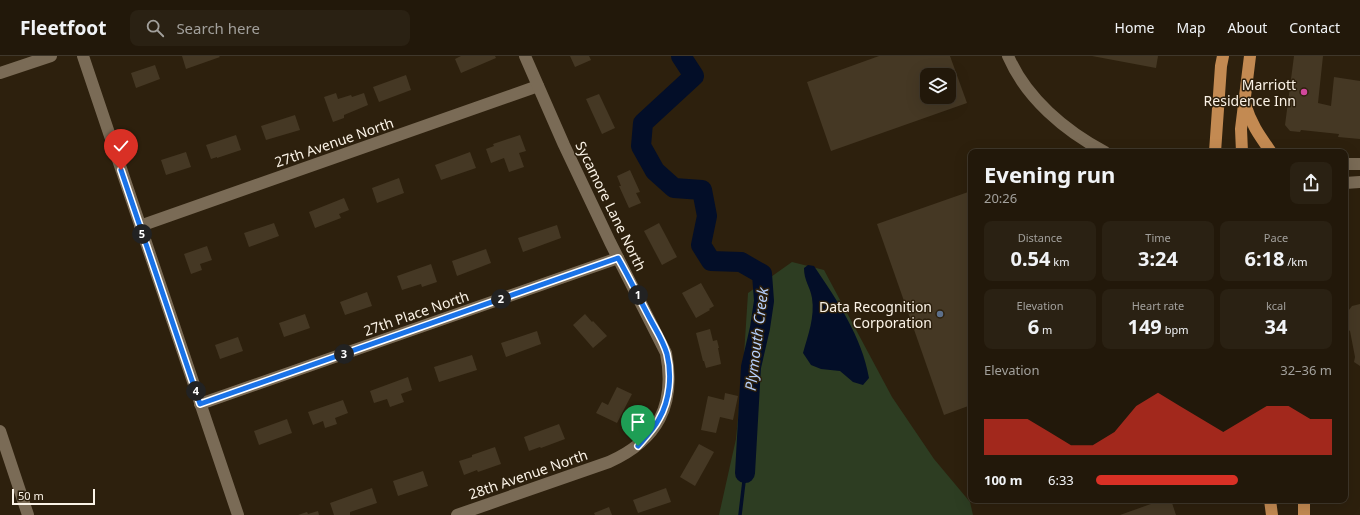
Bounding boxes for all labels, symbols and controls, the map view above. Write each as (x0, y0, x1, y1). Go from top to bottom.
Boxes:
search box (130, 10, 410, 46)
text: Fleetfoot (20, 15, 106, 41)
icon: search (144, 17, 166, 39)
text: Search here (176, 18, 260, 38)
text: Home (1115, 18, 1154, 37)
text: Map (1176, 18, 1206, 37)
text: About (1228, 18, 1267, 37)
text: Contact (1289, 18, 1340, 37)
map controls (920, 68, 956, 104)
button: layers (920, 68, 956, 104)
place label: Marriott Residence Inn (1204, 75, 1296, 110)
marker: Marriott Residence Inn (1299, 87, 1309, 97)
street label: 27th Avenue North (272, 113, 396, 171)
pin (104, 129, 138, 170)
icon: check (110, 135, 132, 157)
street label: Sycamore Lane North (571, 138, 651, 274)
text: Evening run (984, 159, 1115, 189)
button: share (1290, 162, 1332, 204)
text: 20:26 (984, 189, 1017, 207)
pin: 5 (132, 224, 152, 244)
text: 5 (139, 226, 145, 241)
text: Distance (1018, 230, 1062, 245)
text: Time (1145, 230, 1171, 245)
text: Pace (1264, 230, 1288, 245)
text: 0.54 (1011, 245, 1050, 272)
text: 3:24 (1138, 245, 1178, 272)
text: 6:18 (1244, 245, 1284, 272)
text: km (1050, 254, 1069, 269)
text: /km (1284, 254, 1308, 269)
pin: 1 (628, 285, 648, 305)
street label: 27th Place North (361, 286, 471, 340)
water label: Plymouth Creek (740, 286, 772, 392)
text: 1 (635, 287, 641, 302)
pin: 2 (491, 289, 511, 309)
text: 2 (498, 291, 504, 306)
place label: Data Recognition Corporation (819, 297, 932, 332)
text: Elevation (1017, 298, 1063, 313)
text: Heart rate (1132, 298, 1184, 313)
text: kcal (1266, 298, 1286, 313)
marker: Data Recognition Corporation (935, 309, 945, 319)
text: 6 (1028, 313, 1039, 340)
text: 149 (1127, 313, 1162, 340)
text: 34 (1265, 313, 1287, 340)
text: m (1039, 322, 1052, 337)
text: bpm (1162, 322, 1189, 337)
pin: 3 (334, 344, 354, 364)
text: 3 (341, 346, 347, 361)
text: Elevation (984, 361, 1040, 379)
text: 32–36 m (1280, 361, 1332, 379)
pin: 4 (186, 381, 206, 401)
text: 4 (193, 383, 199, 398)
pin (621, 405, 655, 446)
icon: arrive (627, 411, 649, 433)
street label: 28th Avenue North (466, 445, 590, 503)
text: 100 m (984, 471, 1022, 489)
text: 6:33 (1048, 471, 1074, 489)
scale bar (12, 487, 95, 506)
text: 50 m (18, 488, 44, 503)

